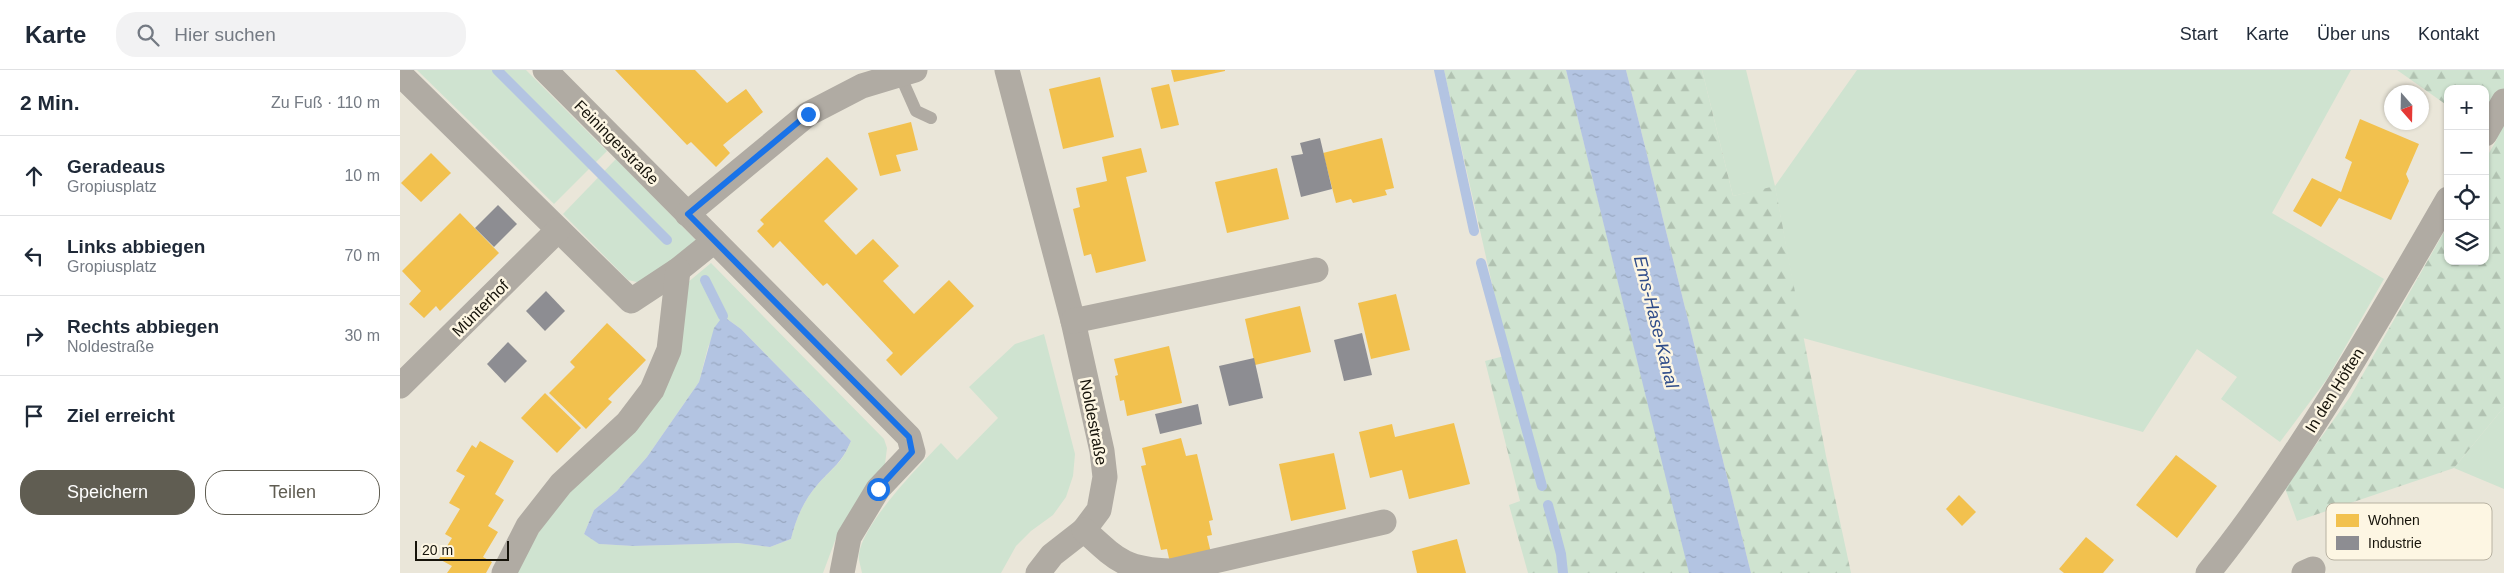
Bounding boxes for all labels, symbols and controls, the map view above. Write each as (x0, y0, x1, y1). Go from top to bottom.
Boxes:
search box (116, 12, 466, 57)
text: Karte (25, 21, 86, 48)
icon: search (134, 21, 162, 49)
text: Hier suchen (174, 24, 276, 45)
text: Start (2180, 24, 2218, 44)
text: Karte (2246, 24, 2289, 44)
text: Über uns (2317, 24, 2390, 44)
text: Kontakt (2418, 24, 2479, 44)
north arrow (2384, 85, 2429, 130)
map controls (2444, 85, 2489, 265)
button: + (2444, 85, 2489, 130)
text: 2 Min. (20, 91, 80, 114)
text: Zu Fuß · 110 m (271, 94, 380, 111)
street label: Feiningerstraße (571, 97, 662, 188)
route end (797, 103, 820, 126)
button: − (2444, 130, 2489, 175)
text: Geradeaus (67, 156, 165, 177)
icon: ahead (20, 162, 48, 190)
text: 10 m (344, 167, 380, 184)
button: locate (2444, 175, 2489, 220)
text: Gropiusplatz (67, 178, 157, 195)
button: layers (2444, 220, 2489, 265)
text: Links abbiegen (67, 236, 205, 257)
icon: left (20, 242, 48, 270)
text: 70 m (344, 247, 380, 264)
water label: Ems-Hase-Kanal (1630, 254, 1682, 391)
text: Gropiusplatz (67, 258, 157, 275)
street label: Münterhof (449, 276, 512, 340)
text: Rechts abbiegen (67, 316, 219, 337)
icon: right (20, 322, 48, 350)
text: 30 m (344, 327, 380, 344)
text: Noldestraße (67, 338, 154, 355)
street label: In den Höften (2302, 345, 2367, 436)
street label: Noldestraße (1077, 378, 1110, 467)
icon: arrive (20, 402, 48, 430)
text: Ziel erreicht (67, 405, 175, 426)
button: Speichern (20, 470, 195, 515)
button: Teilen (205, 470, 380, 515)
route start (867, 478, 890, 501)
legend (2326, 503, 2492, 560)
text: Wohnen (2368, 512, 2420, 528)
text: Industrie (2368, 535, 2422, 551)
scale bar (415, 538, 509, 561)
text: 20 m (422, 542, 453, 558)

